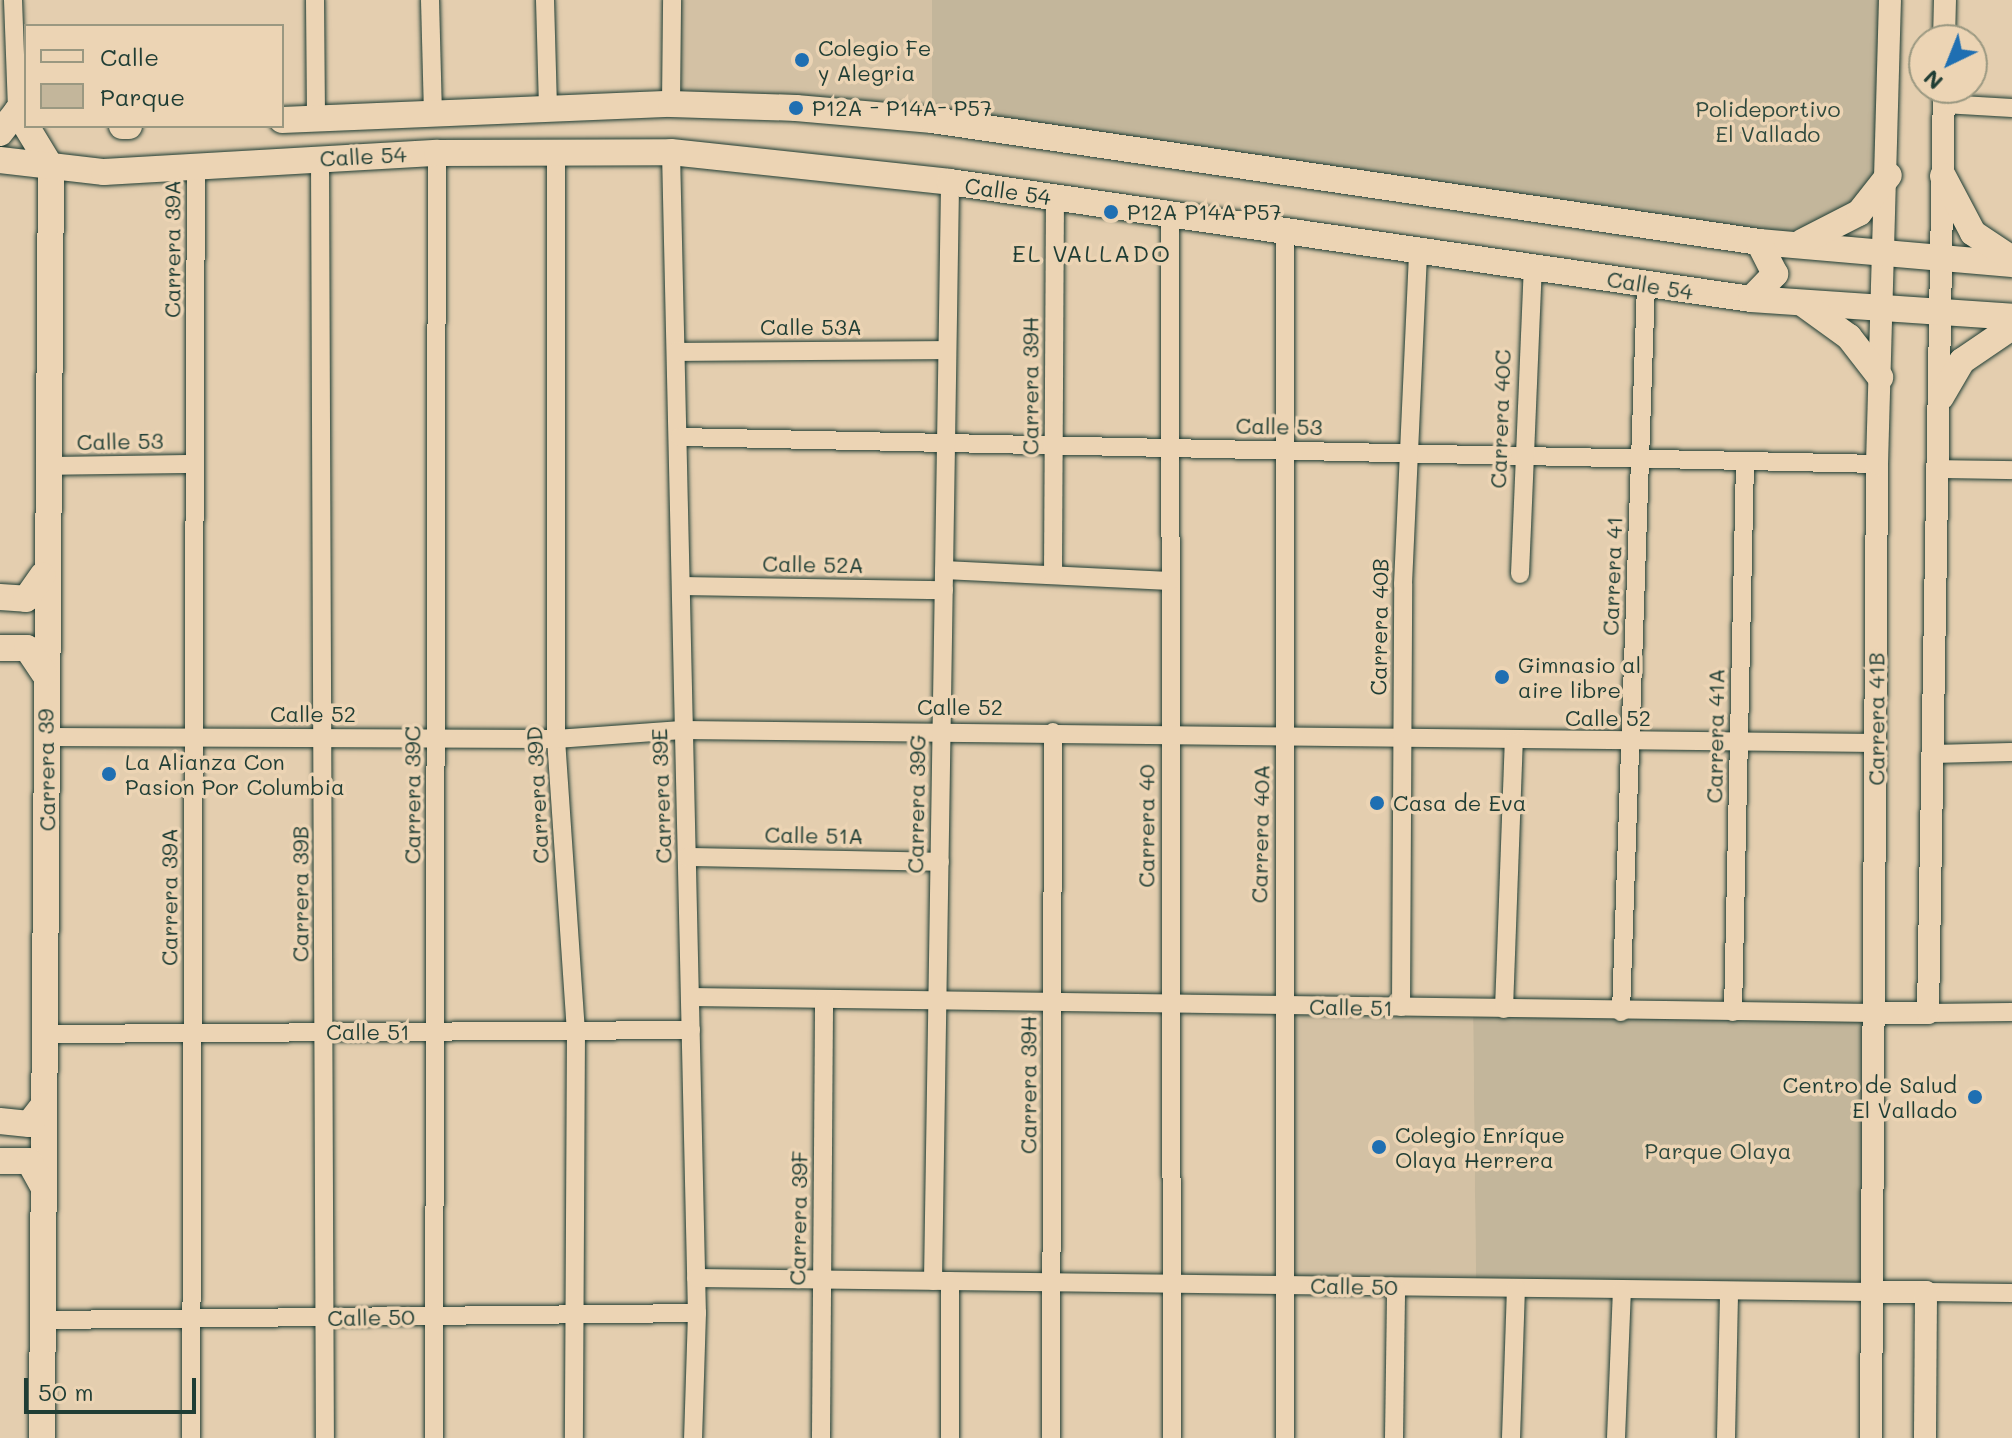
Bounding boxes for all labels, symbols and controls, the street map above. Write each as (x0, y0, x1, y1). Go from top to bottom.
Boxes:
legend (24, 24, 284, 128)
north arrow (1908, 24, 1988, 104)
place label: Colegio Fe y Alegria (818, 34, 931, 86)
text: Calle (100, 41, 159, 72)
marker: Colegio Fe y Alegria (793, 51, 811, 69)
text: N (1917, 64, 1949, 97)
text: Parque (100, 81, 185, 112)
place label: P12A - P14A- P57 (812, 95, 992, 121)
park label: Polideportivo El Vallado (1695, 95, 1841, 146)
marker: P12A - P14A- P57 (787, 99, 805, 117)
street label: Calle 54 (319, 141, 407, 171)
street label: Calle 54 (963, 172, 1053, 210)
street label: Carrera 39A (159, 180, 185, 318)
place label: P12A P14A P57 (1127, 199, 1282, 225)
marker: P12A P14A P57 (1102, 203, 1120, 221)
district label: EL VALLADO (1012, 239, 1172, 267)
street label: Calle 54 (1605, 265, 1695, 305)
street label: Calle 53A (760, 314, 862, 340)
street label: Carrera 39H (1017, 317, 1043, 455)
street label: Carrera 40C (1484, 349, 1516, 489)
street label: Calle 53 (1235, 412, 1323, 440)
street label: Calle 53 (76, 427, 164, 455)
street label: Carrera 41 (1597, 516, 1627, 636)
street label: Calle 52A (762, 550, 864, 578)
street label: Carrera 40B (1365, 558, 1393, 696)
place label: Gimnasio al aire libre (1518, 651, 1641, 702)
street label: Carrera 41B (1863, 652, 1889, 786)
marker: Gimnasio al aire libre (1493, 668, 1511, 686)
street label: Carrera 41A (1701, 668, 1729, 804)
street label: Calle 52 (917, 694, 1003, 720)
street label: Calle 52 (270, 701, 356, 727)
street label: Calle 52 (1565, 705, 1651, 731)
street label: Carrera 39 (32, 708, 60, 832)
street label: Carrera 39D (520, 725, 554, 865)
street label: Carrera 39C (399, 726, 425, 864)
street label: Carrera 39E (645, 728, 677, 864)
street label: Carrera 39G (902, 734, 930, 874)
place label: La Alianza Con Pasion Por Columbia (125, 748, 345, 800)
street label: Carrera 40 (1133, 764, 1159, 888)
street label: Carrera 40A (1246, 764, 1274, 904)
marker: La Alianza Con Pasion Por Columbia (100, 765, 118, 783)
place label: Casa de Eva (1393, 790, 1526, 816)
marker: Casa de Eva (1368, 794, 1386, 812)
street label: Calle 51A (764, 821, 864, 849)
street label: Carrera 39B (287, 826, 313, 962)
street label: Carrera 39A (156, 828, 182, 966)
street label: Calle 51 (1309, 993, 1393, 1021)
street label: Carrera 39H (1015, 1016, 1041, 1154)
street label: Calle 51 (326, 1019, 410, 1045)
place label: Centro de Salud El Vallado (1782, 1071, 1957, 1122)
marker: Centro de Salud El Vallado (1964, 1086, 1986, 1108)
place label: Colegio Enríque Olaya Herrera (1395, 1121, 1565, 1172)
marker: Colegio Enríque Olaya Herrera (1370, 1138, 1388, 1156)
park label: Parque Olaya (1645, 1138, 1791, 1164)
street label: Carrera 39F (784, 1150, 812, 1286)
street label: Calle 50 (1310, 1272, 1398, 1300)
street label: Calle 50 (327, 1303, 415, 1331)
scale bar (28, 1362, 200, 1412)
text: 50 m (38, 1376, 94, 1407)

